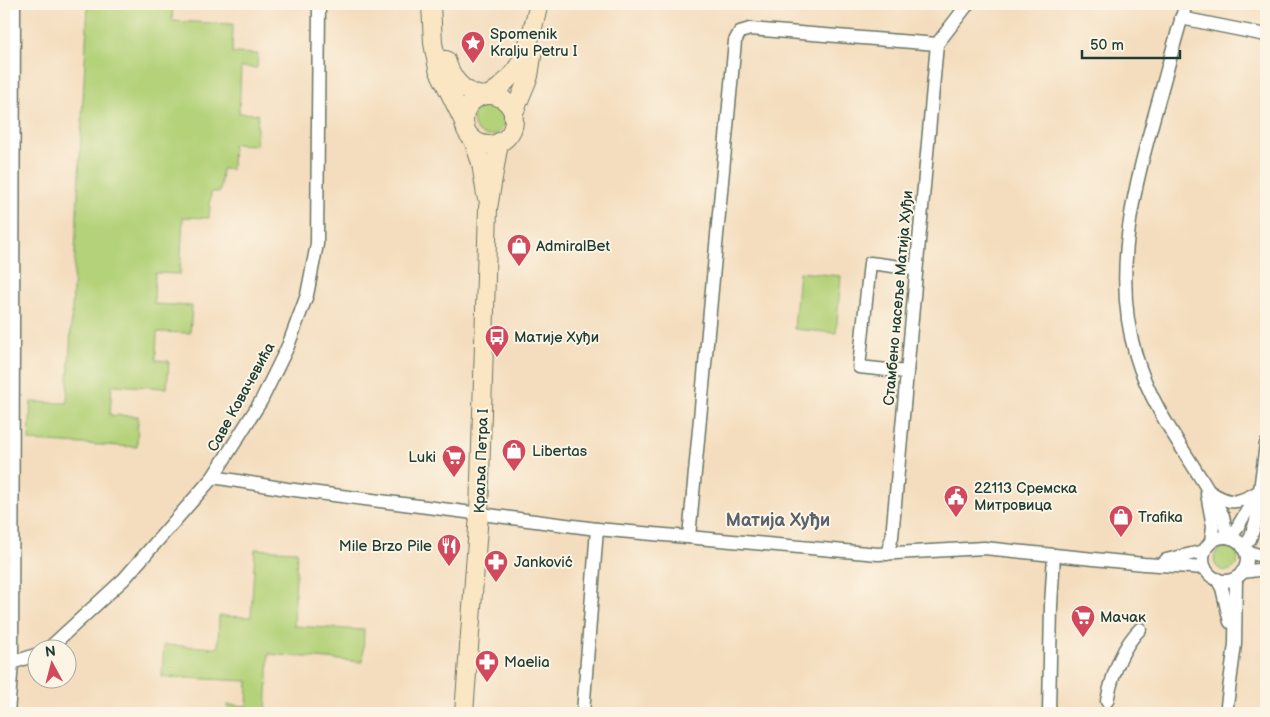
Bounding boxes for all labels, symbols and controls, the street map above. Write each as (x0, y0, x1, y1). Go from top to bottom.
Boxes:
place label: Spomenik Kralju Petru I (490, 25, 578, 61)
scale bar (1082, 28, 1180, 60)
place icon: Spomenik Kralju Petru I (460, 30, 486, 64)
text: 50 m (1090, 36, 1124, 55)
street label: Стамбено насеље Матија Хуђи (880, 190, 917, 406)
shop icon: AdmiralBet (506, 233, 532, 267)
place label: AdmiralBet (536, 237, 610, 256)
bus stop icon: Матије Хуђи (484, 324, 510, 358)
place label: Матије Хуђи (514, 328, 599, 347)
street label: Саве Ковачевића (204, 339, 279, 455)
street label: Краља Петра I (470, 408, 493, 514)
shop icon: Libertas (501, 438, 527, 472)
place label: Libertas (532, 442, 588, 461)
supermarket icon: Luki (441, 444, 467, 478)
place label: Luki (408, 448, 436, 467)
place label: 22113 Сремска Митровица (974, 479, 1077, 515)
public building icon: 22113 Сремска Митровица (943, 484, 969, 518)
shop icon: Trafika (1108, 504, 1134, 538)
place label: Trafika (1138, 508, 1183, 527)
district label: Матија Хуђи (726, 510, 830, 531)
restaurant icon: Mile Brzo Pile (436, 533, 462, 567)
place label: Mile Brzo Pile (339, 537, 432, 556)
pharmacy icon: Janković (483, 549, 509, 583)
place label: Janković (514, 553, 573, 572)
supermarket icon: Мачак (1070, 604, 1096, 638)
place label: Мачак (1100, 608, 1146, 627)
north arrow (28, 640, 78, 690)
text: N (44, 643, 57, 661)
pharmacy icon: Maelia (474, 649, 500, 683)
place label: Maelia (504, 653, 550, 672)

